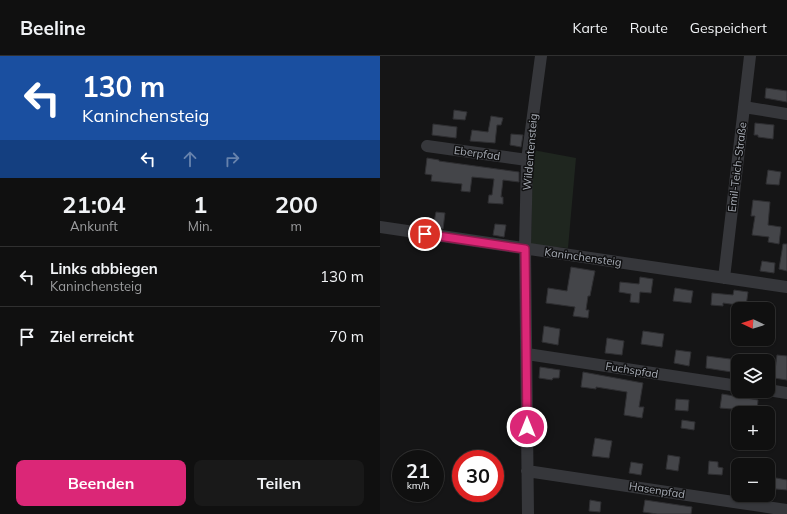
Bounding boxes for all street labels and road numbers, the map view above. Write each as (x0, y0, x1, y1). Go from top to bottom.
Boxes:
street label: Wildentensteig (520, 113, 540, 191)
street label: Emil-Teich-Straße (725, 121, 749, 213)
street label: Eberpfad (453, 143, 501, 163)
street label: Kaninchensteig (543, 245, 623, 269)
street label: Fuchspfad (605, 359, 659, 381)
street label: Hasenpfad (628, 479, 686, 501)

